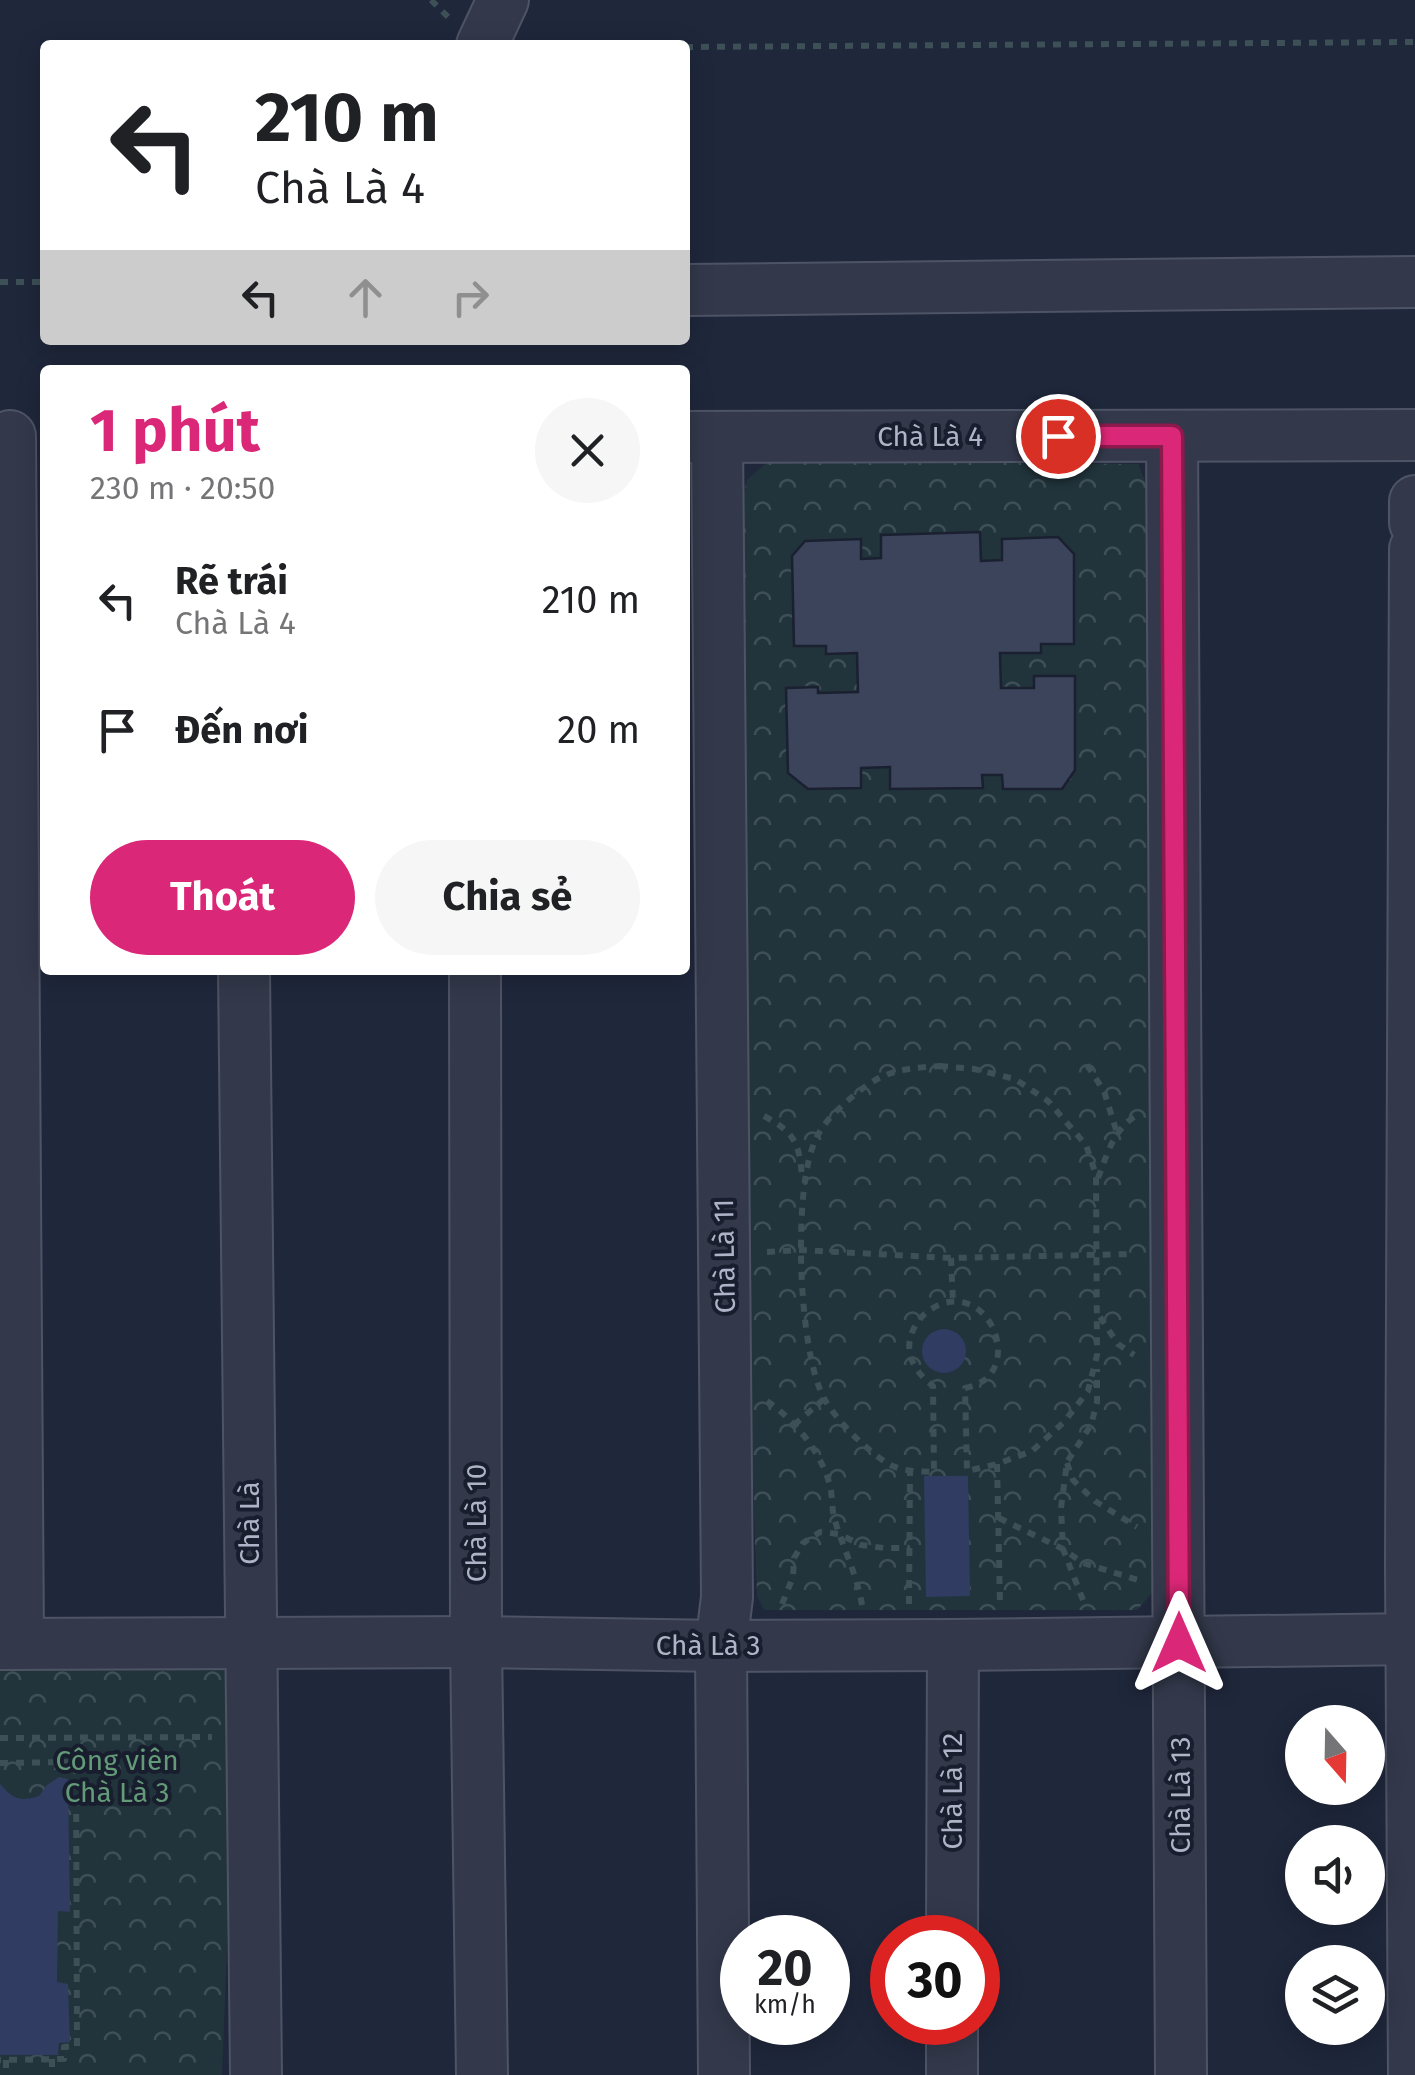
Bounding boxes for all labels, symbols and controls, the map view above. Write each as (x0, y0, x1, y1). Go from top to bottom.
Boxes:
text: 210 m (255, 76, 439, 160)
icon: left (90, 80, 220, 210)
text: Chà Là 4 (255, 161, 425, 215)
icon: left (233, 270, 288, 325)
icon: ahead (338, 270, 393, 325)
icon: right (443, 270, 498, 325)
pin (1016, 394, 1101, 479)
text: 1 phút (90, 395, 260, 467)
button: close (535, 398, 640, 503)
icon: arrive (1031, 409, 1086, 464)
street label: Chà Là 4 (877, 420, 983, 453)
text: 230 m · 20:50 (90, 469, 275, 507)
text: Rẽ trái (175, 558, 288, 604)
icon: left (90, 573, 145, 628)
text: 210 m (542, 577, 640, 623)
text: Chà Là 4 (175, 604, 296, 642)
icon: arrive (90, 703, 145, 758)
text: Đến nơi (175, 707, 309, 753)
text: 20 m (557, 707, 640, 753)
button: Thoát (90, 840, 355, 955)
button: Chia sẻ (375, 840, 640, 955)
street label: Chà Là 11 (707, 1198, 742, 1314)
street label: Chà Là 10 (460, 1464, 493, 1582)
street label: Chà Là (233, 1481, 266, 1565)
position arrow (1127, 1591, 1231, 1695)
street label: Chà Là 3 (656, 1629, 760, 1662)
north arrow (1285, 1705, 1385, 1805)
map controls (1285, 1705, 1385, 2045)
street label: Chà Là 12 (936, 1733, 969, 1849)
street label: Chà Là 13 (1164, 1737, 1197, 1853)
park label: Công viên Chà Là 3 (55, 1744, 179, 1809)
button: sound (1285, 1825, 1385, 1925)
speed limit sign: 30 (870, 1915, 1000, 2045)
text: 20 (757, 1938, 813, 1998)
button: layers (1285, 1945, 1385, 2045)
text: km/h (754, 1990, 816, 2020)

